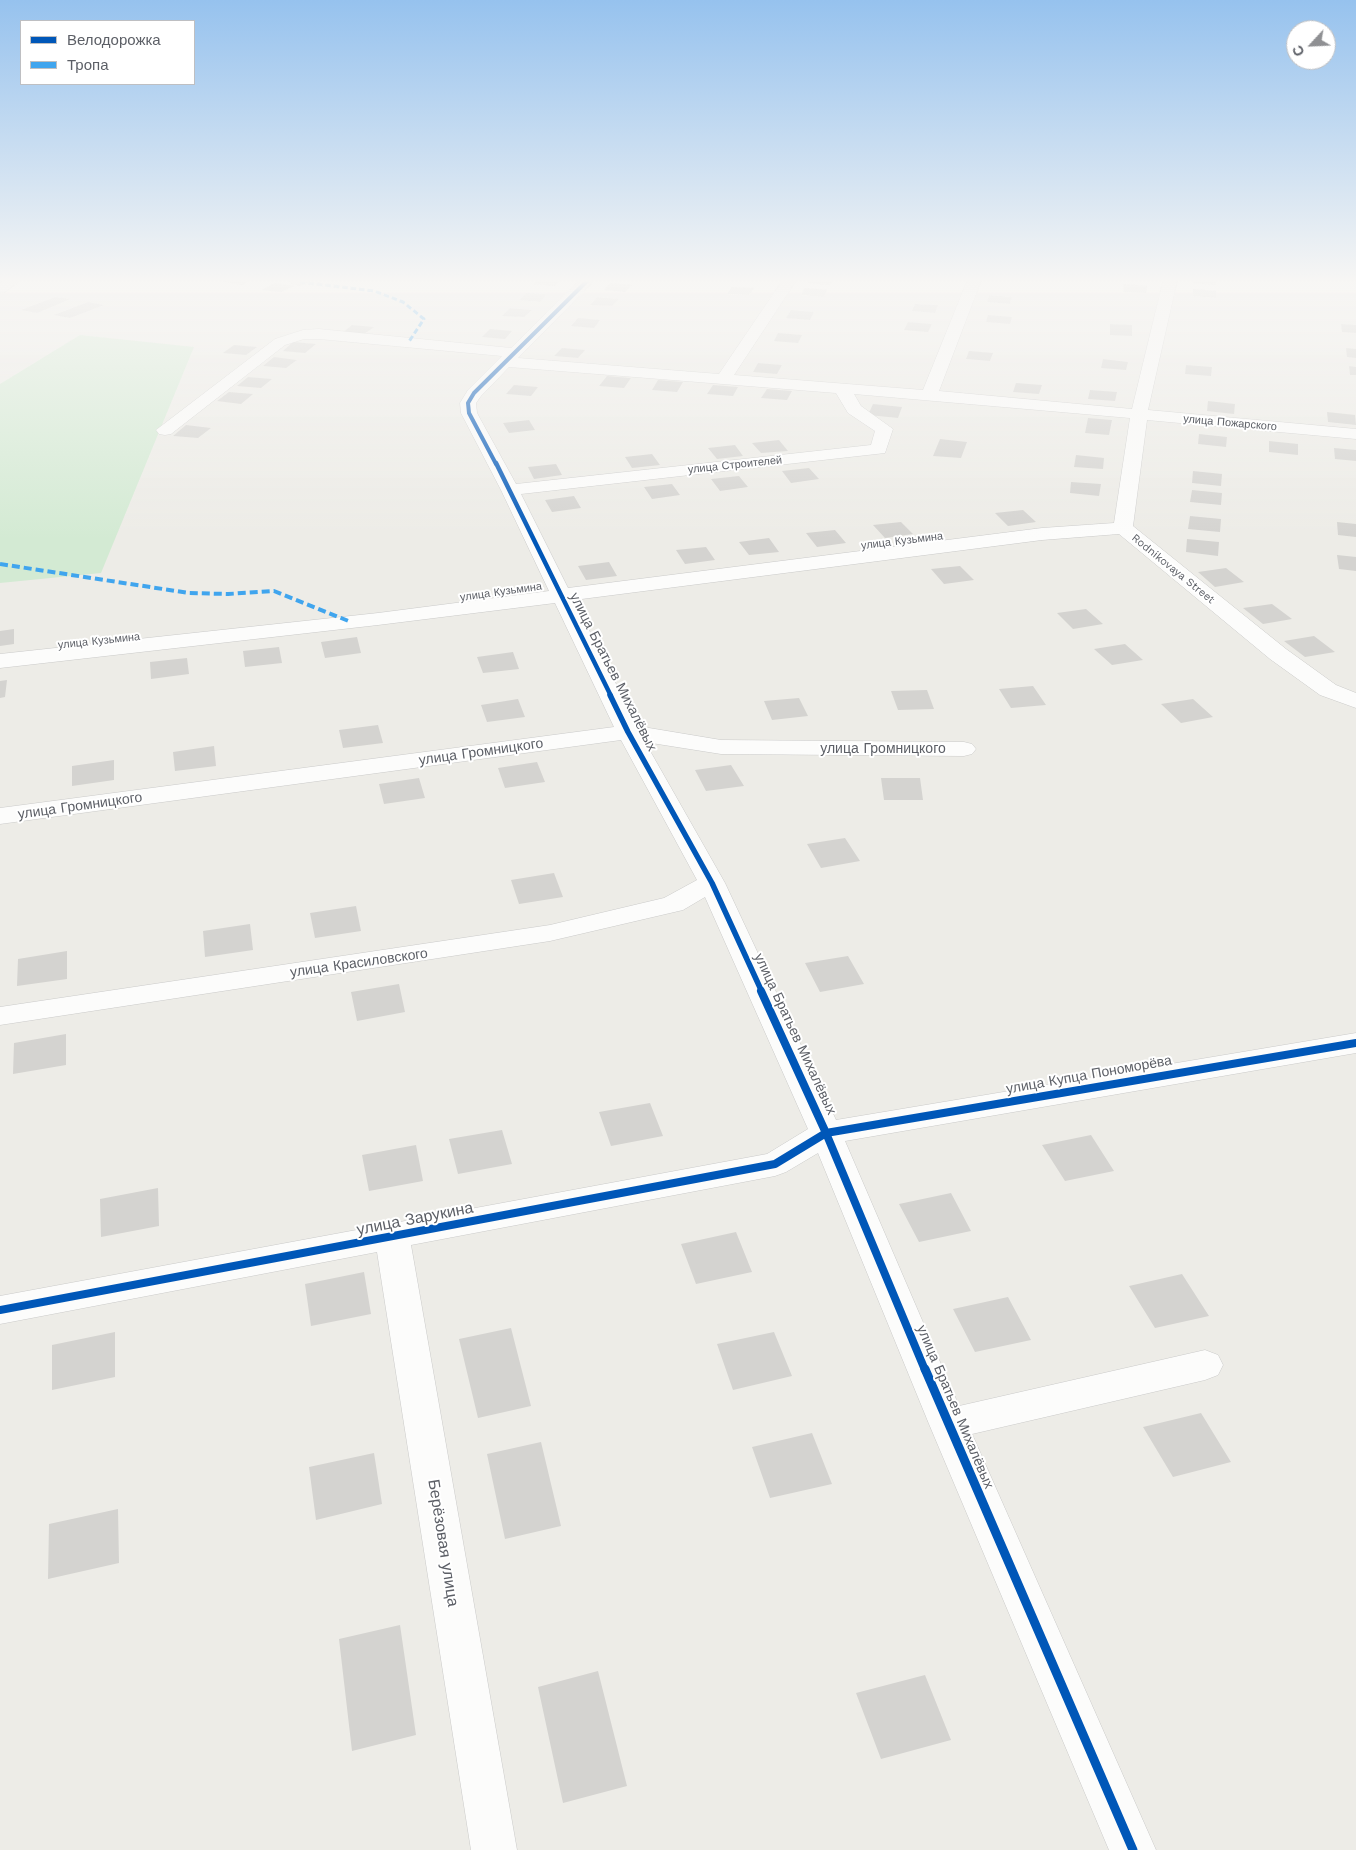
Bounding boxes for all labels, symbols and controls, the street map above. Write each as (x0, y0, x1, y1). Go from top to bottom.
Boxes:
legend (20, 20, 195, 85)
north arrow (1286, 20, 1336, 70)
text: Велодорожка (67, 31, 161, 49)
text: С (1289, 43, 1308, 59)
text: Тропа (67, 56, 108, 74)
street label: улица Пожарского (1183, 412, 1277, 434)
street label: улица Строителей (687, 453, 783, 477)
street label: улица Кузьмина (860, 529, 944, 553)
street label: Rodnikovaya Street (1129, 531, 1217, 607)
street label: улица Кузьмина (459, 580, 543, 604)
street label: улица Братьев Михалёвых (566, 590, 660, 754)
street label: улица Кузьмина (57, 630, 141, 652)
street label: улица Громницкого (418, 735, 544, 769)
street label: улица Громницкого (820, 741, 946, 757)
street label: улица Громницкого (17, 789, 143, 823)
street label: улица Красиловского (289, 945, 429, 981)
street label: улица Братьев Михалёвых (750, 951, 840, 1117)
street label: улица Купца Пономорёва (1005, 1052, 1173, 1098)
street label: улица Зарукина (355, 1198, 475, 1240)
street label: улица Братьев Михалёвых (913, 1323, 997, 1491)
street label: Берёзовая улица (423, 1478, 463, 1608)

